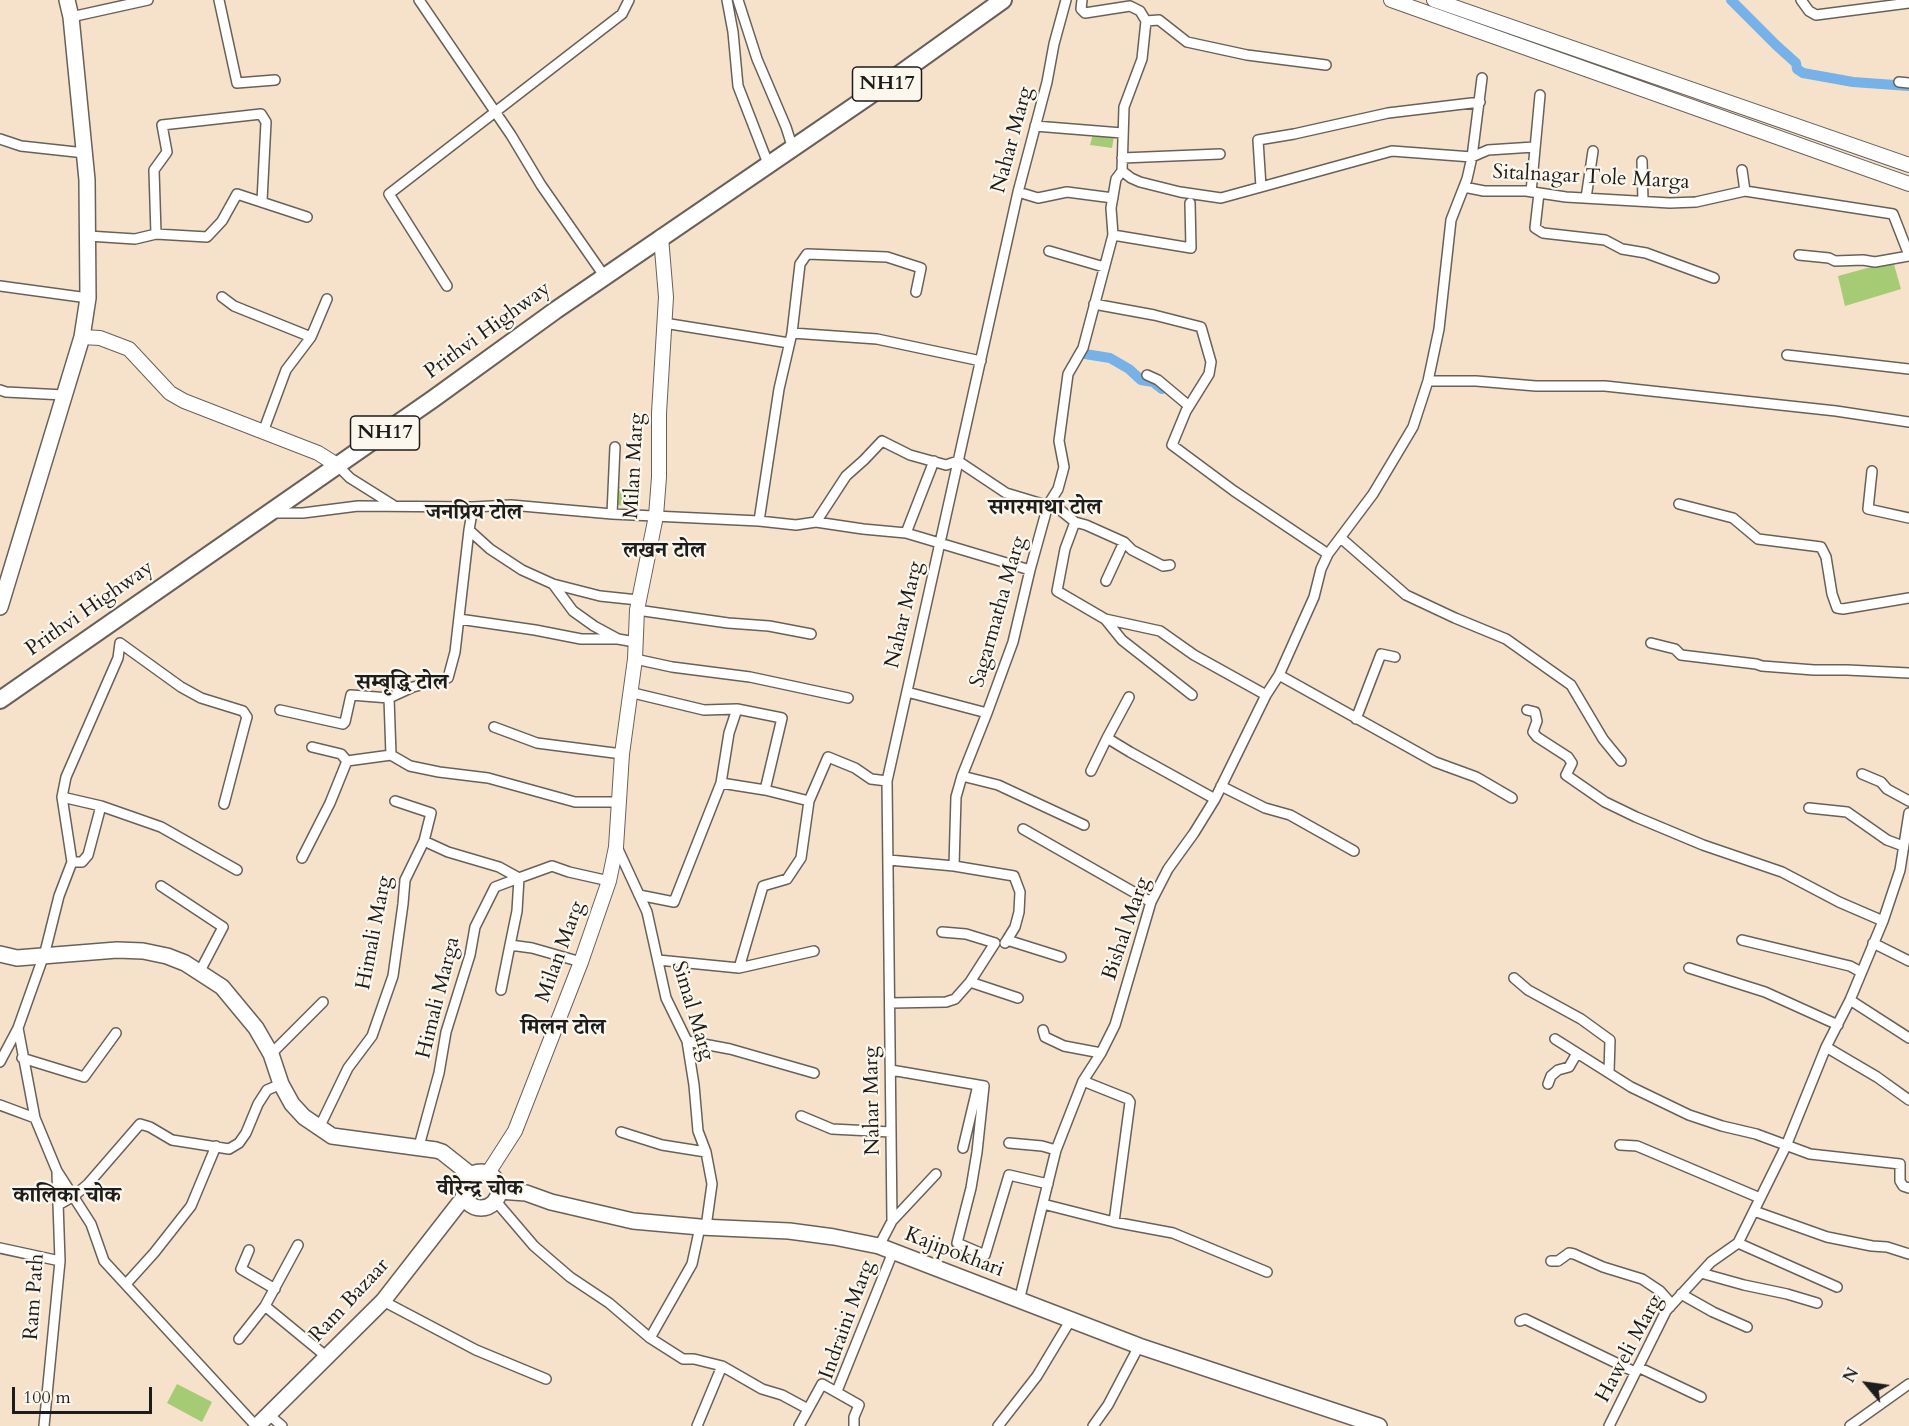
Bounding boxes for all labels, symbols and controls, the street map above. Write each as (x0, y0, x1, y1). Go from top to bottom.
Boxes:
road number: NH17 (852, 67, 922, 101)
street label: Nahar Marg (987, 84, 1039, 196)
street label: Sitalnagar Tole Marga (1492, 160, 1690, 196)
street label: Prithvi Highway (420, 277, 556, 385)
street label: Milan Marg (620, 412, 650, 520)
road number: NH17 (350, 416, 420, 450)
district label: सगरमाथा टोल (988, 496, 1102, 522)
district label: जनप्रिय टोल (426, 501, 522, 527)
street label: Sagarmatha Marg (965, 534, 1033, 690)
district label: लखन टोल (623, 539, 705, 565)
street label: Prithvi Highway (21, 556, 159, 662)
street label: Nahar Marg (880, 559, 930, 671)
district label: सम्बृद्धि टोल (356, 671, 448, 697)
street label: Himali Marg (352, 874, 398, 992)
street label: Bishal Marg (1098, 874, 1156, 984)
street label: Milan Marg (531, 898, 591, 1006)
street label: Himali Marga (412, 935, 466, 1061)
street label: Simal Marg (665, 958, 719, 1064)
district label: मिलन टोल (521, 1016, 605, 1042)
street label: Nahar Marg (859, 1046, 887, 1156)
district label: वीरेन्द्र चोक (437, 1177, 523, 1203)
district label: कालिका चोक (13, 1184, 121, 1210)
street label: Kajipokhari (901, 1223, 1007, 1283)
street label: Ram Path (19, 1253, 51, 1341)
street label: Ram Bazaar (305, 1254, 395, 1348)
street label: Indraini Marg (815, 1257, 881, 1383)
street label: Haweli Marg (1591, 1291, 1669, 1407)
north arrow (1837, 1354, 1897, 1414)
text: N (1838, 1364, 1864, 1387)
scale bar (15, 1375, 154, 1413)
text: 100 m (23, 1385, 71, 1410)

